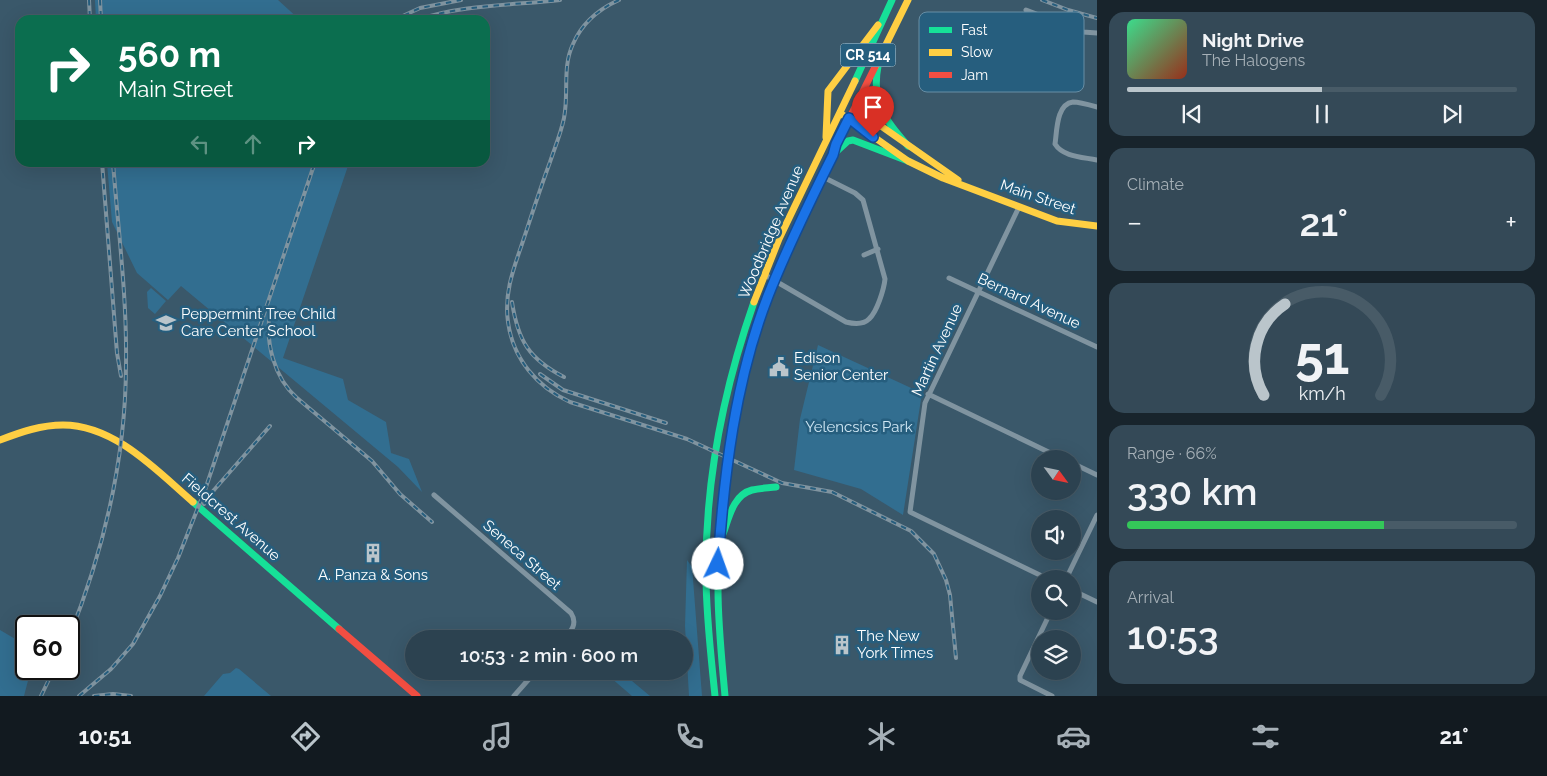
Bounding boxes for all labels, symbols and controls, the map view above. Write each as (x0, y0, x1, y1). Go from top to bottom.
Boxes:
legend (919, 12, 1084, 92)
text: Fast (961, 22, 988, 38)
text: Night Drive (1202, 29, 1304, 51)
text: 560 m (118, 34, 221, 75)
icon: right (35, 35, 100, 100)
road number: CR 514 (840, 44, 896, 66)
text: Slow (961, 44, 993, 60)
text: The Halogens (1202, 51, 1305, 70)
text: Jam (961, 67, 988, 83)
text: Main Street (118, 76, 233, 102)
pin (852, 86, 894, 137)
icon: arrive (859, 93, 887, 121)
icon: previous (1178, 100, 1206, 128)
icon: pause (1308, 100, 1336, 128)
icon: next (1438, 100, 1466, 128)
icon: left (186, 130, 214, 158)
icon: ahead (239, 130, 267, 158)
icon: right (292, 130, 320, 158)
street label: Woodbridge Avenue (735, 162, 807, 301)
text: Climate (1127, 175, 1184, 194)
street label: Main Street (998, 176, 1078, 218)
text: 21° (1299, 200, 1348, 245)
text: − (1127, 206, 1142, 239)
text: + (1505, 206, 1517, 239)
street label: Bernard Avenue (975, 269, 1083, 333)
street label: Martin Avenue (908, 301, 966, 399)
place label: Peppermint Tree Child Care Center School (181, 305, 336, 340)
school or university icon: Peppermint Tree Child Care Center School (155, 312, 177, 334)
text: 51 (1295, 325, 1349, 386)
place label: Edison Senior Center (794, 349, 889, 384)
public building icon: Edison Senior Center (768, 356, 790, 378)
text: km/h (1298, 383, 1346, 404)
park label: Yelencsics Park (805, 418, 913, 436)
text: Range · 66% (1127, 444, 1217, 463)
north arrow (1031, 450, 1081, 500)
map controls (1031, 450, 1081, 680)
street label: Fieldcrest Avenue (178, 469, 284, 565)
text: 330 km (1127, 469, 1258, 514)
button: sound (1031, 510, 1081, 560)
street label: Seneca Street (479, 516, 565, 594)
position arrow (691, 537, 743, 589)
building icon: A. Panza & Sons (362, 542, 384, 564)
place label: A. Panza & Sons (318, 566, 428, 584)
button: search (1031, 570, 1081, 620)
text: Arrival (1127, 588, 1174, 607)
text: 10:53 (1127, 613, 1219, 658)
speed limit sign: 60 (15, 615, 80, 680)
place label: The New York Times (857, 627, 933, 662)
button: layers (1031, 630, 1081, 680)
building icon: The New York Times (831, 634, 853, 656)
text: 10:53 · 2 min · 600 m (460, 644, 638, 666)
icon: directions (288, 719, 323, 754)
icon: music (480, 719, 515, 754)
icon: phone (672, 719, 707, 754)
icon: climate (864, 719, 899, 754)
icon: car (1056, 719, 1091, 754)
icon: filters (1248, 719, 1283, 754)
text: 10:51 (78, 723, 131, 749)
text: 21° (1439, 723, 1468, 749)

